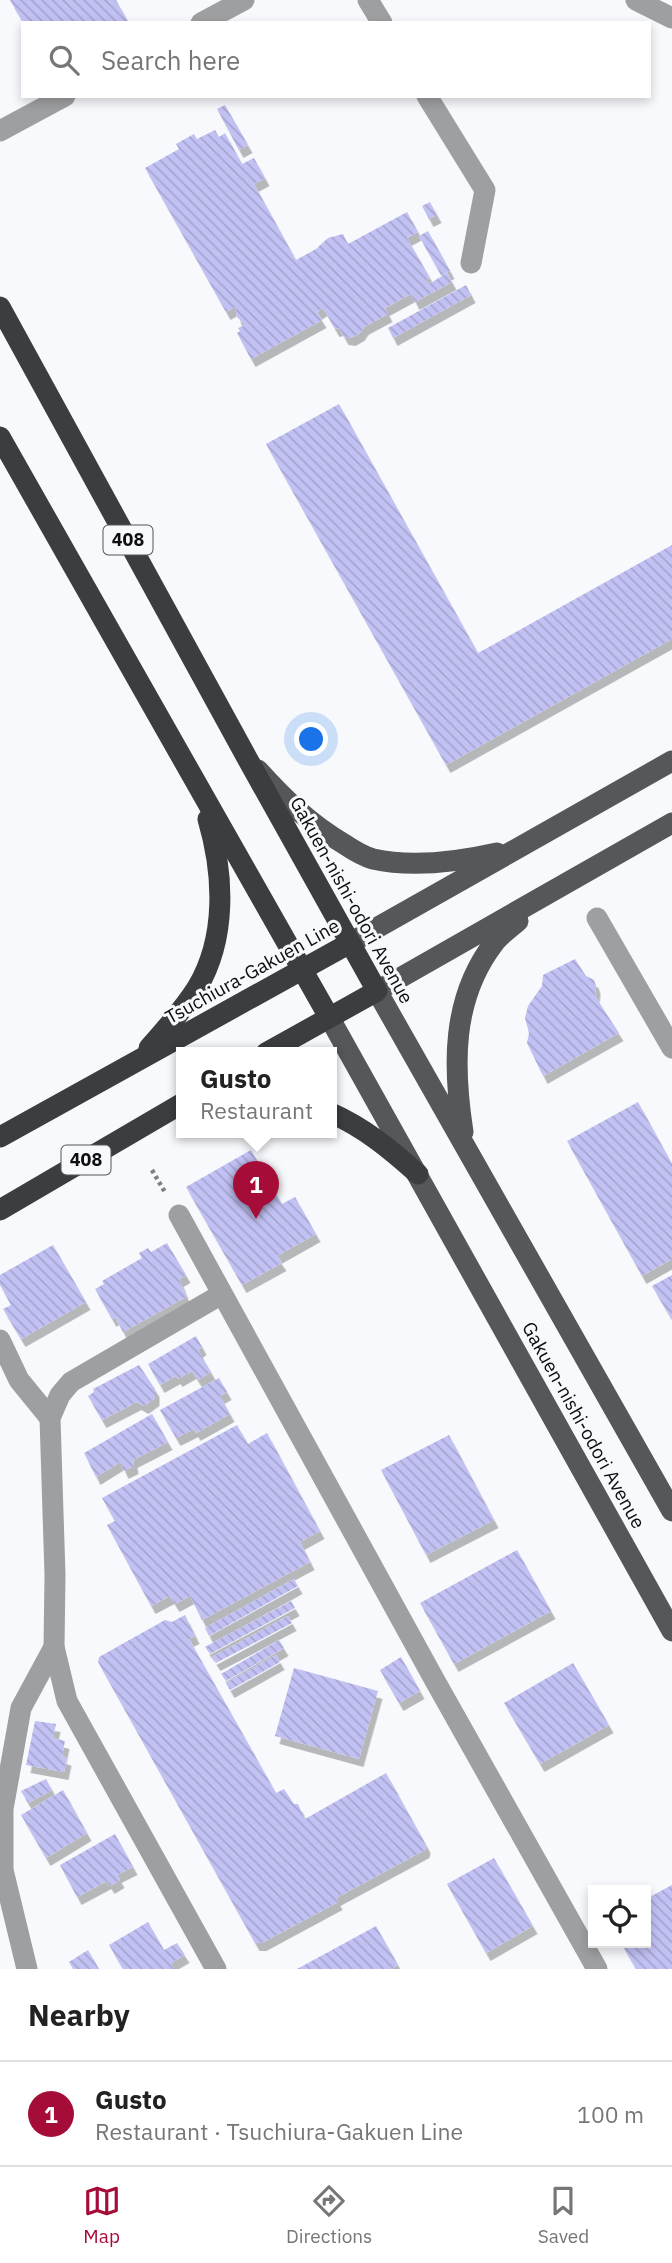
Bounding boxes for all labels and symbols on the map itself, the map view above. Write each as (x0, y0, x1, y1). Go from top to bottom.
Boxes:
road number: 408 (104, 526, 152, 554)
your location (294, 722, 328, 756)
street label: Gakuen-nishi-odori Avenue (285, 792, 419, 1008)
street label: Tsuchiura-Gakuen Line (161, 913, 343, 1029)
road number: 408 (62, 1146, 110, 1175)
pin: 1 (233, 1161, 279, 1219)
street label: Gakuen-nishi-odori Avenue (517, 1317, 651, 1533)

